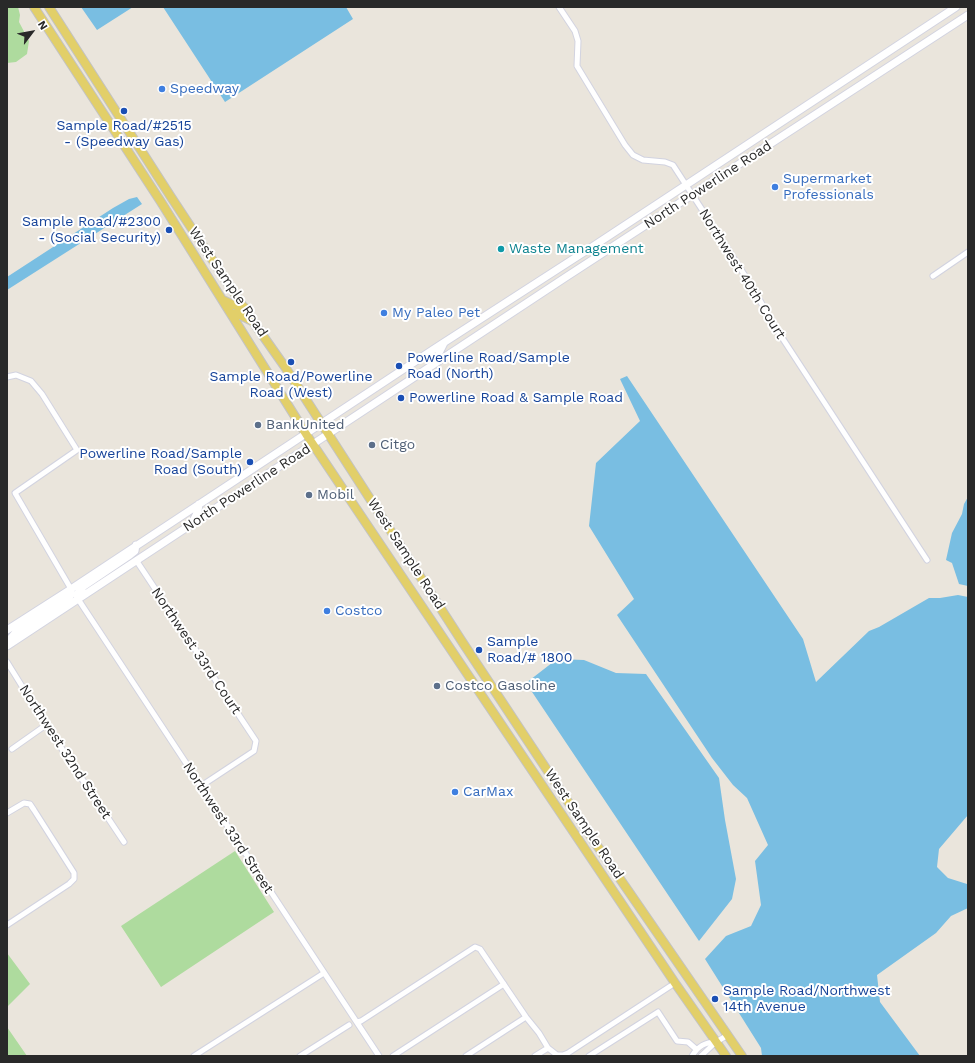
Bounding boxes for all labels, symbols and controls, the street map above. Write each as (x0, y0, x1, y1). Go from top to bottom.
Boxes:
north arrow (12, 12, 52, 52)
text: N (35, 18, 50, 32)
place label: Speedway (170, 81, 239, 97)
marker: Speedway (157, 84, 167, 94)
marker: Sample Road/#2515 - (Speedway Gas) (119, 106, 129, 116)
place label: Sample Road/#2515 - (Speedway Gas) (56, 118, 192, 150)
street label: North Powerline Road (641, 137, 775, 233)
place label: Supermarket Professionals (783, 171, 874, 204)
marker: Supermarket Professionals (770, 182, 780, 192)
street label: Northwest 40th Court (695, 206, 789, 342)
place label: Sample Road/#2300 - (Social Security) (22, 214, 161, 246)
street label: West Sample Road (185, 224, 271, 340)
marker: Sample Road/#2300 - (Social Security) (164, 225, 174, 235)
place label: Waste Management (509, 241, 644, 257)
marker: Waste Management (496, 244, 506, 254)
place label: My Paleo Pet (392, 305, 480, 321)
marker: My Paleo Pet (379, 308, 389, 318)
place label: Powerline Road/Sample Road (North) (407, 350, 570, 382)
marker: Sample Road/Powerline Road (West) (286, 357, 296, 367)
marker: Powerline Road/Sample Road (North) (394, 361, 404, 371)
place label: Sample Road/Powerline Road (West) (210, 369, 372, 402)
place label: Powerline Road & Sample Road (409, 390, 623, 406)
marker: Powerline Road & Sample Road (396, 393, 406, 403)
place label: BankUnited (266, 417, 345, 433)
marker: BankUnited (253, 420, 263, 430)
place label: Citgo (380, 437, 415, 453)
street label: North Powerline Road (180, 440, 314, 536)
marker: Citgo (367, 440, 377, 450)
place label: Powerline Road/Sample Road (South) (79, 446, 242, 478)
marker: Powerline Road/Sample Road (South) (245, 457, 255, 467)
place label: Mobil (317, 487, 354, 503)
marker: Mobil (304, 490, 314, 500)
street label: West Sample Road (364, 495, 448, 613)
street label: Northwest 33rd Court (147, 585, 245, 717)
place label: Costco (335, 603, 382, 619)
marker: Costco (322, 606, 332, 616)
place label: Sample Road/# 1800 (487, 634, 573, 666)
marker: Sample Road/# 1800 (474, 645, 484, 655)
place label: Costco Gasoline (445, 678, 556, 694)
marker: Costco Gasoline (432, 681, 442, 691)
street label: Northwest 32nd Street (15, 682, 115, 822)
street label: Northwest 33rd Street (179, 759, 277, 897)
street label: West Sample Road (541, 766, 627, 882)
place label: CarMax (463, 784, 513, 800)
marker: CarMax (450, 787, 460, 797)
place label: Sample Road/Northwest 14th Avenue (723, 983, 890, 1016)
marker: Sample Road/Northwest 14th Avenue (710, 994, 720, 1004)

